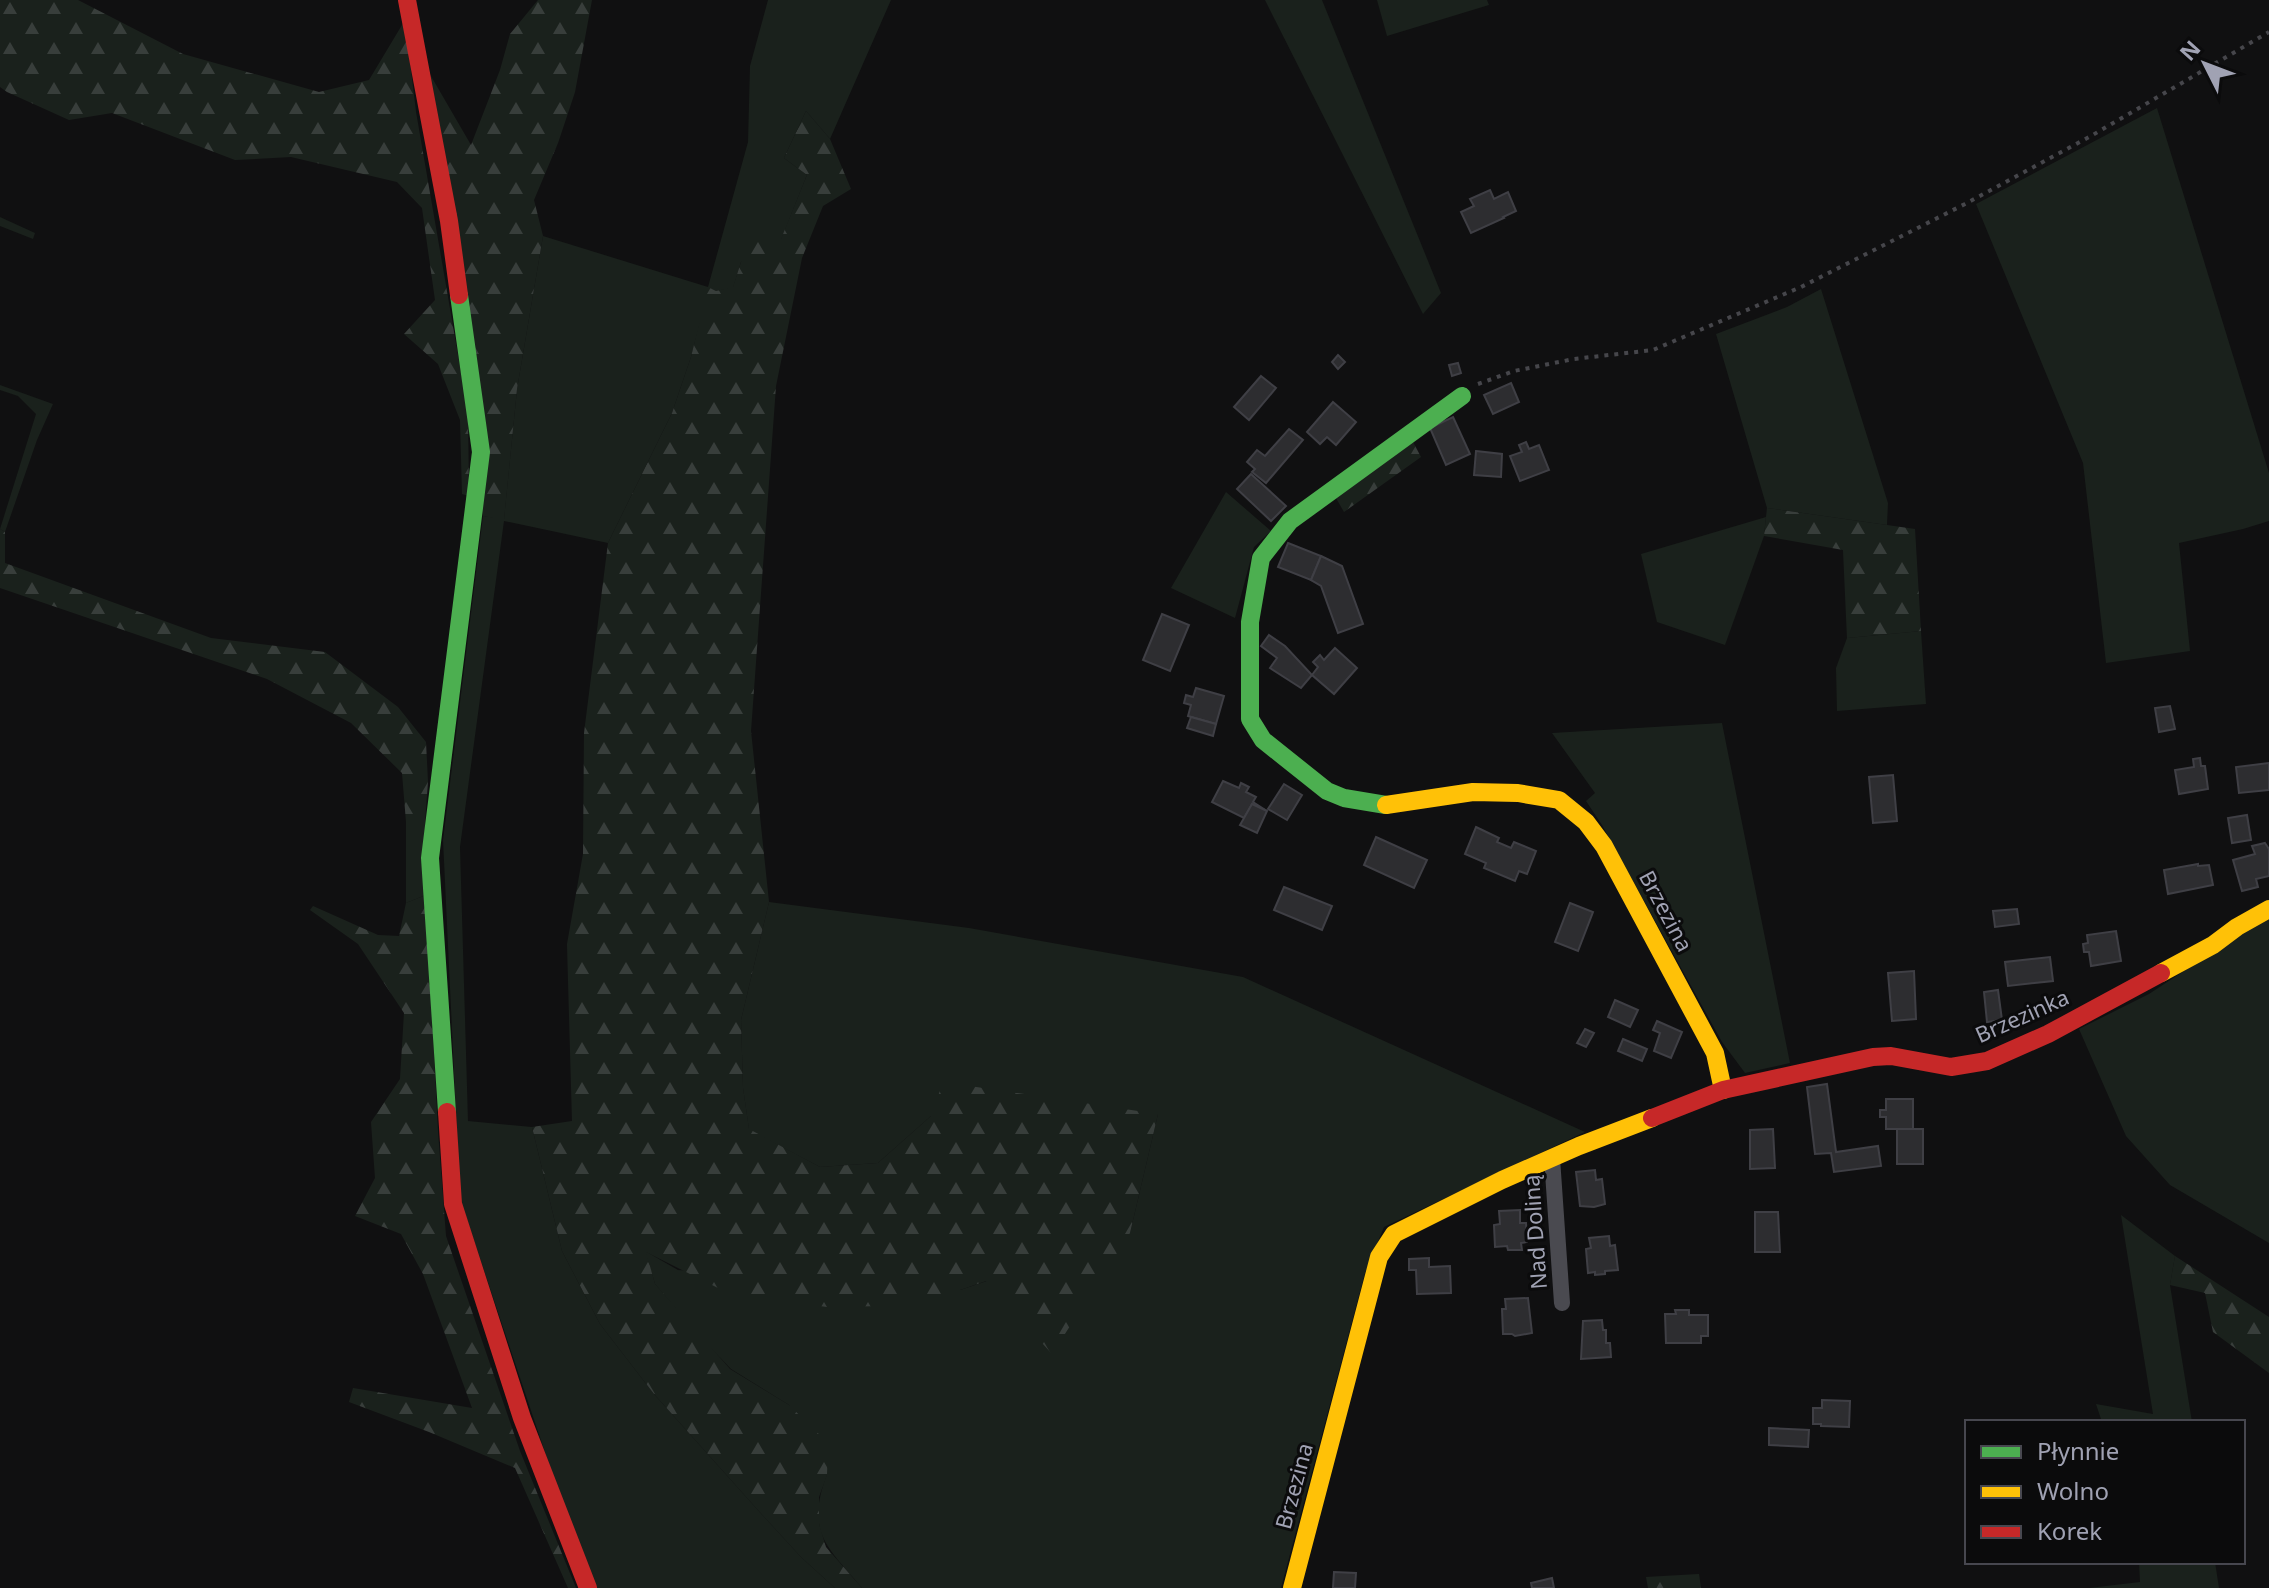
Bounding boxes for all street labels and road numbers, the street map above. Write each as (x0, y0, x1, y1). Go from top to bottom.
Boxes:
street label: Brzezina (1633, 865, 1701, 956)
street label: Brzezinka (1970, 981, 2073, 1049)
street label: Nad Doliną (1515, 1174, 1553, 1290)
street label: Brzezina (1267, 1439, 1319, 1532)

